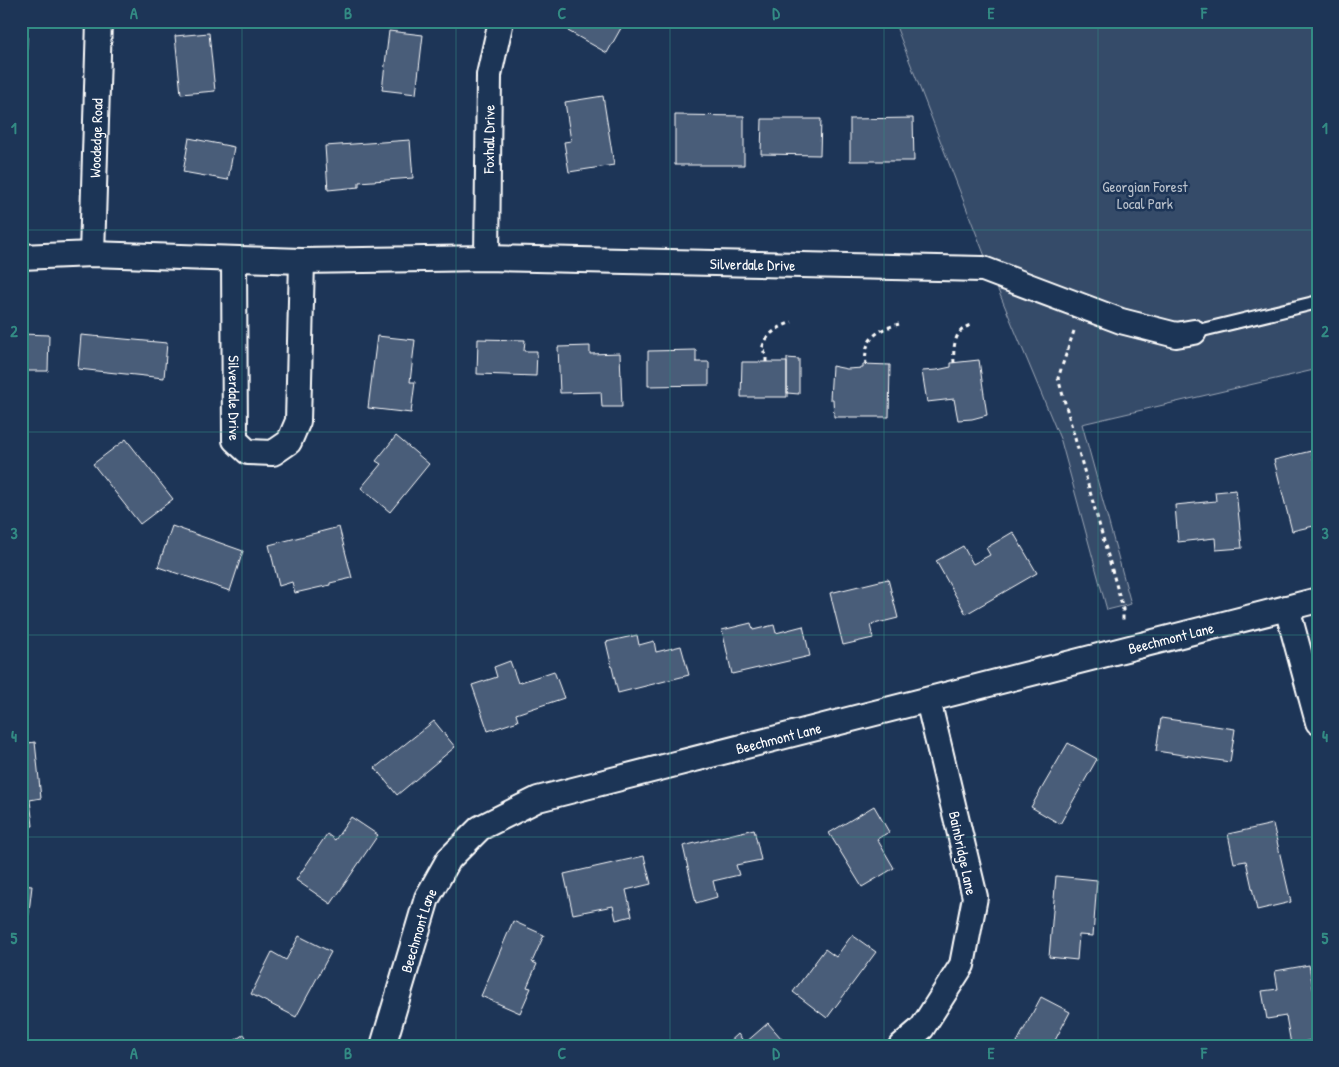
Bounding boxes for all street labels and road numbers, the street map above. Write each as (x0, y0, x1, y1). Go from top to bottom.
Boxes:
street label: Woodedge Road (84, 98, 107, 178)
street label: Foxhall Drive (477, 104, 499, 175)
street label: Silverdale Drive (710, 252, 796, 275)
street label: Silverdale Drive (224, 355, 246, 441)
street label: Beechmont Lane (1126, 617, 1216, 659)
street label: Beechmont Lane (733, 717, 823, 759)
street label: Bainbridge Lane (944, 809, 982, 897)
street label: Beechmont Lane (395, 884, 441, 975)

